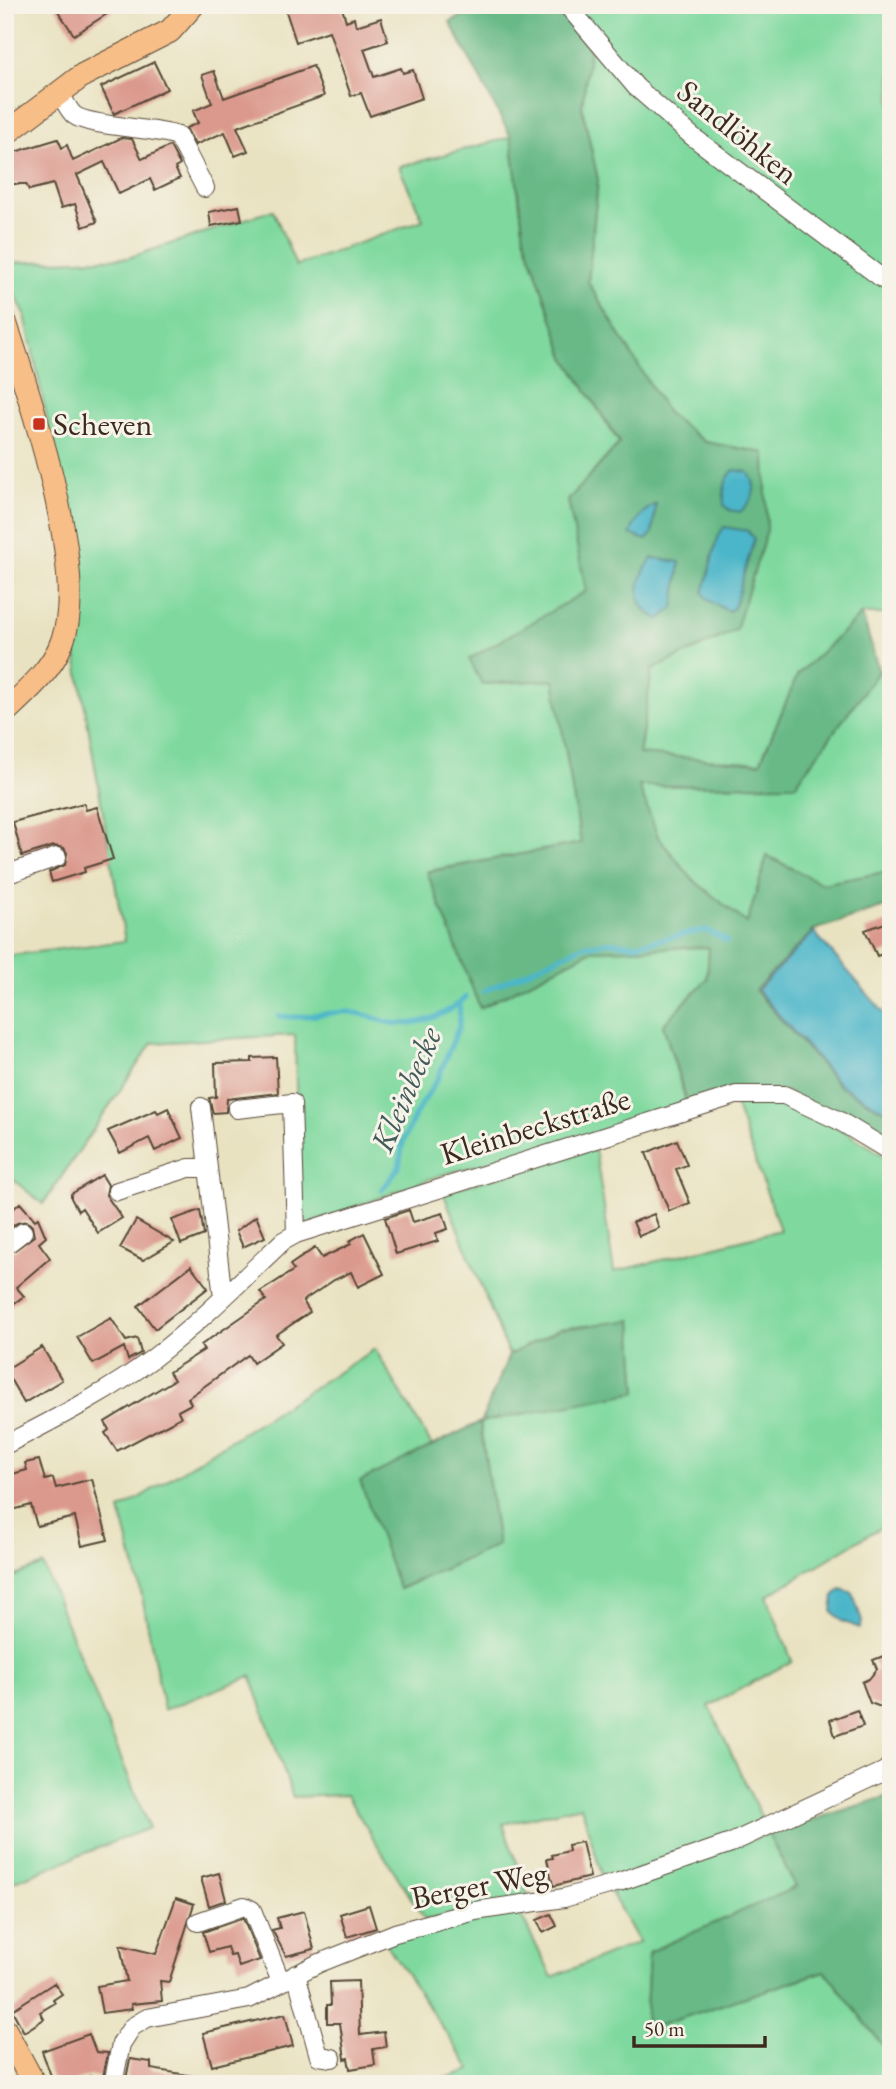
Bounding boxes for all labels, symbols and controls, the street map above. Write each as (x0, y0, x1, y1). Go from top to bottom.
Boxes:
street label: Sandlöhken (669, 70, 807, 194)
place label: Scheven (53, 403, 153, 445)
marker: Scheven (31, 416, 47, 432)
water label: Kleinbecke (360, 1019, 451, 1159)
street label: Kleinbeckstraße (435, 1077, 635, 1175)
street label: Berger Weg (407, 1851, 552, 1919)
scale bar (634, 2005, 765, 2049)
text: 50 m (644, 2015, 685, 2042)

